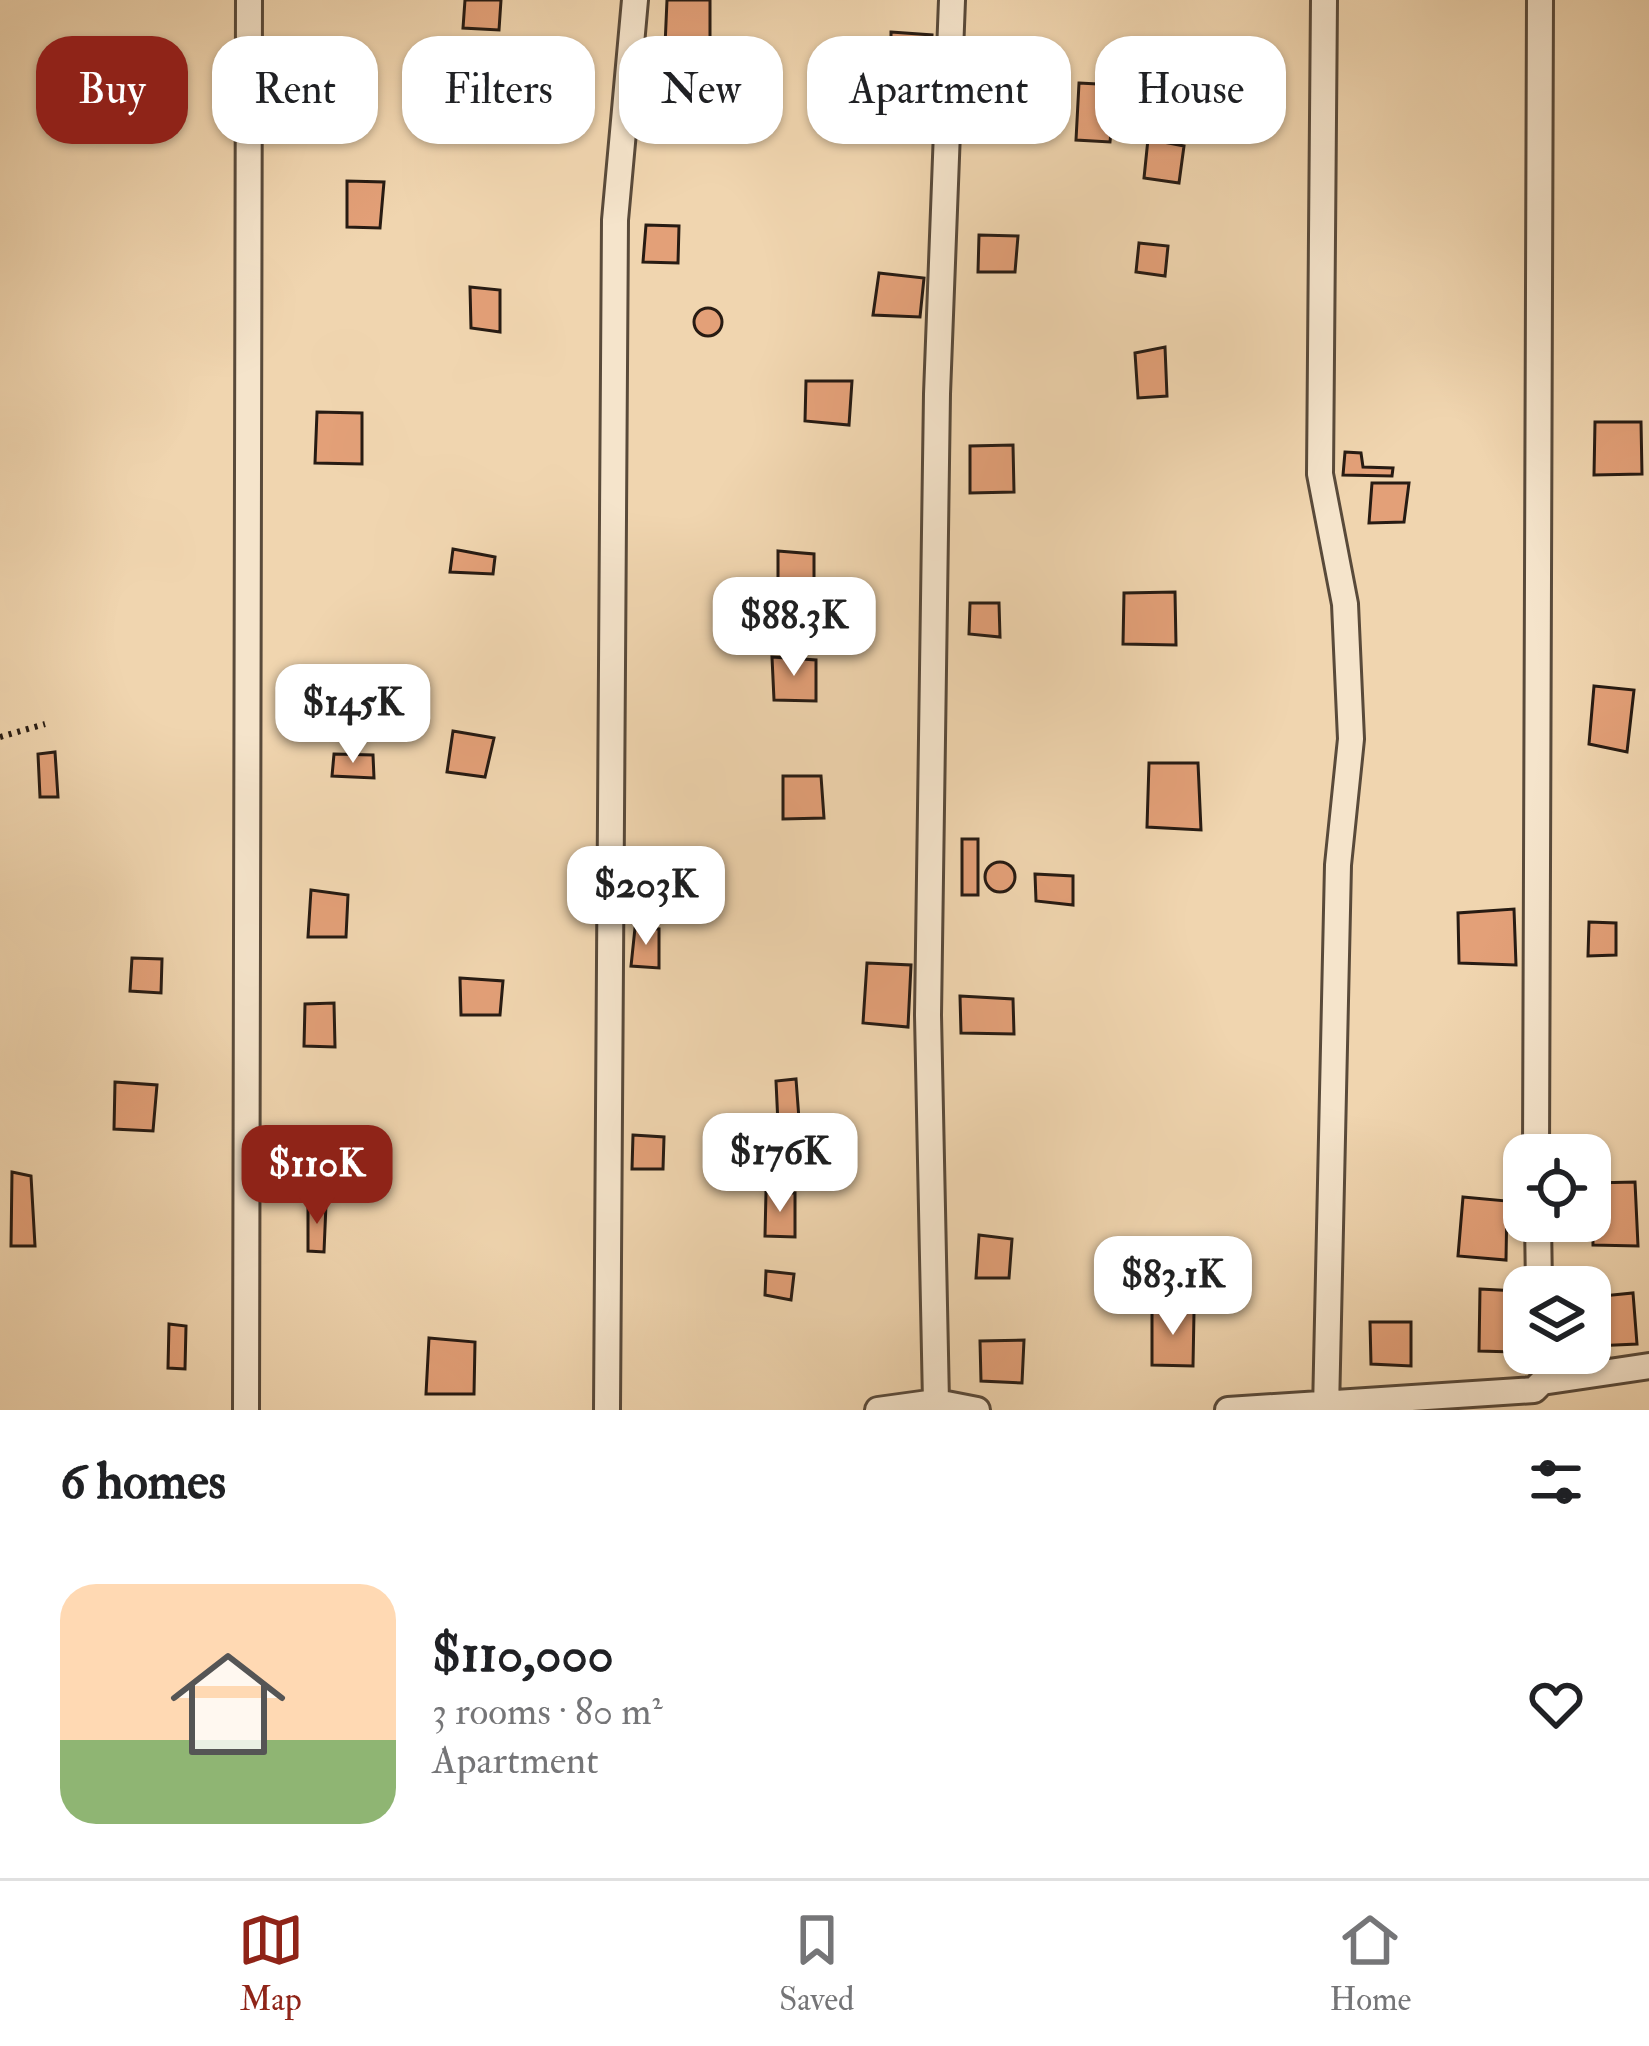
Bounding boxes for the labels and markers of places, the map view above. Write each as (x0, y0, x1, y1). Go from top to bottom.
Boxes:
pin: $88.3K (696, 577, 892, 679)
pin: $145K (269, 664, 437, 766)
pin: $203K (562, 846, 730, 948)
pin: $176K (696, 1113, 864, 1215)
pin: $110K (233, 1125, 401, 1227)
pin: $83.1K (1075, 1236, 1271, 1338)

